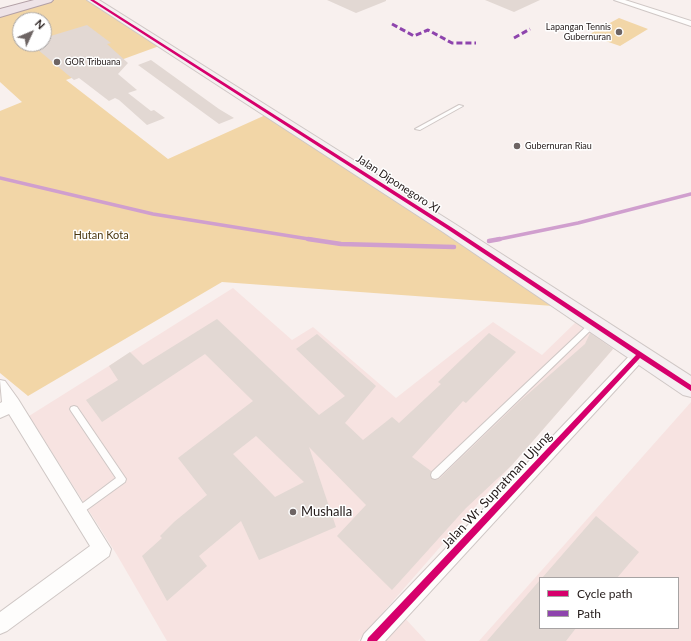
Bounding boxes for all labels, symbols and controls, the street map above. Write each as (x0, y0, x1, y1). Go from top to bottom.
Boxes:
north arrow (12, 12, 52, 52)
text: N (33, 16, 48, 32)
place label: Lapangan Tennis Gubernuran (546, 22, 611, 43)
marker: Lapangan Tennis Gubernuran (614, 27, 624, 37)
marker: GOR Tribuana (52, 57, 62, 67)
place label: GOR Tribuana (65, 57, 121, 67)
marker: Gubernuran Riau (512, 141, 522, 151)
place label: Gubernuran Riau (525, 141, 592, 151)
street label: Jalan Diponegoro XI (354, 152, 442, 216)
park label: Hutan Kota (73, 228, 129, 242)
street label: Jalan Wr. Supratman Ujung (439, 428, 555, 552)
place label: Mushalla (301, 504, 352, 520)
marker: Mushalla (288, 507, 298, 517)
legend (539, 577, 679, 629)
text: Cycle path (577, 586, 632, 601)
text: Path (577, 606, 601, 621)

